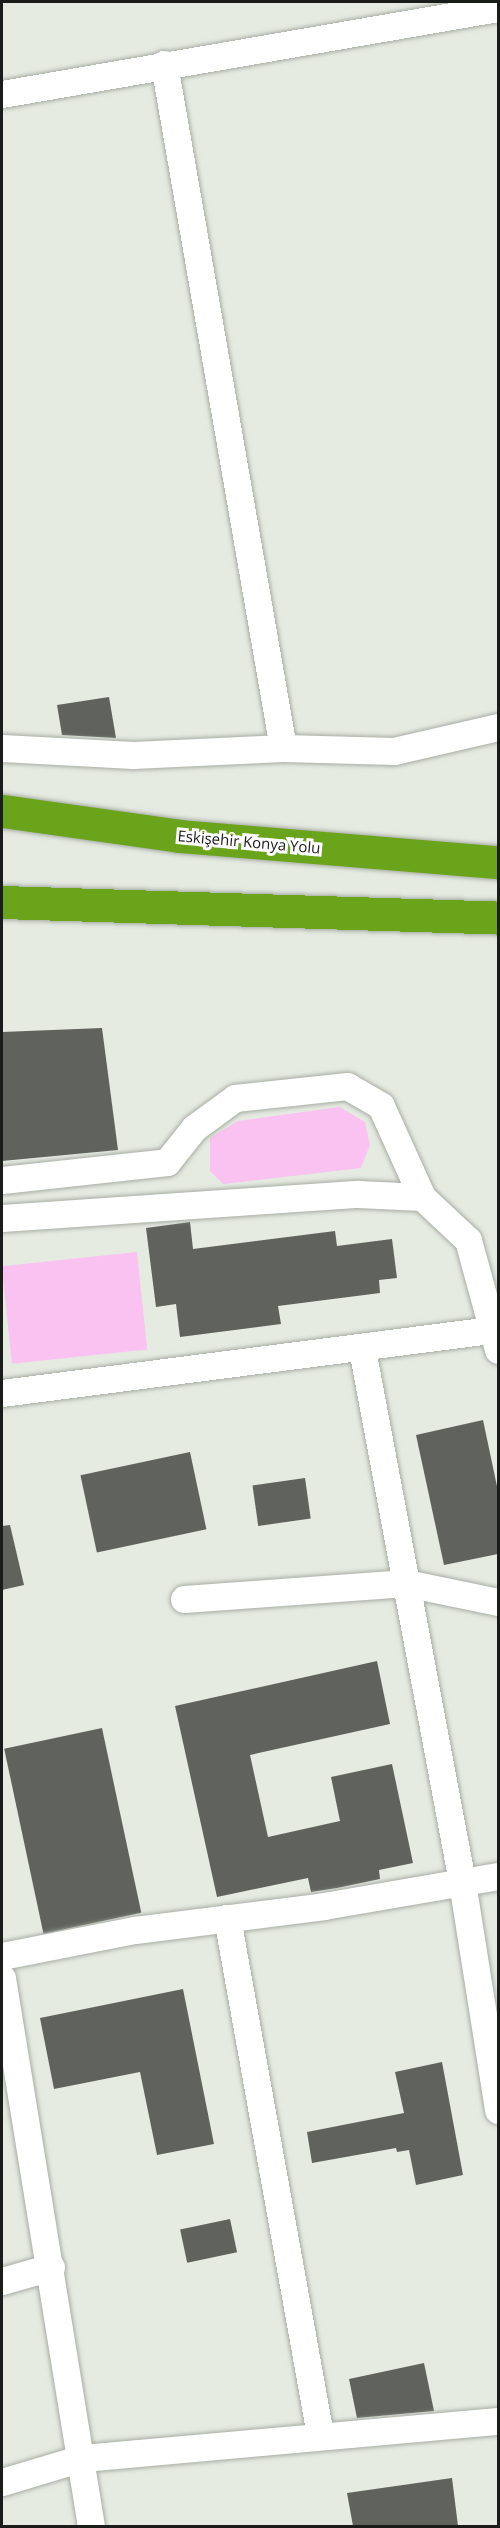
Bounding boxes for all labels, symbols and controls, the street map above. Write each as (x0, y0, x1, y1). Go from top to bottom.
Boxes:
street label: Eskişehir Konya Yolu (177, 827, 321, 857)

